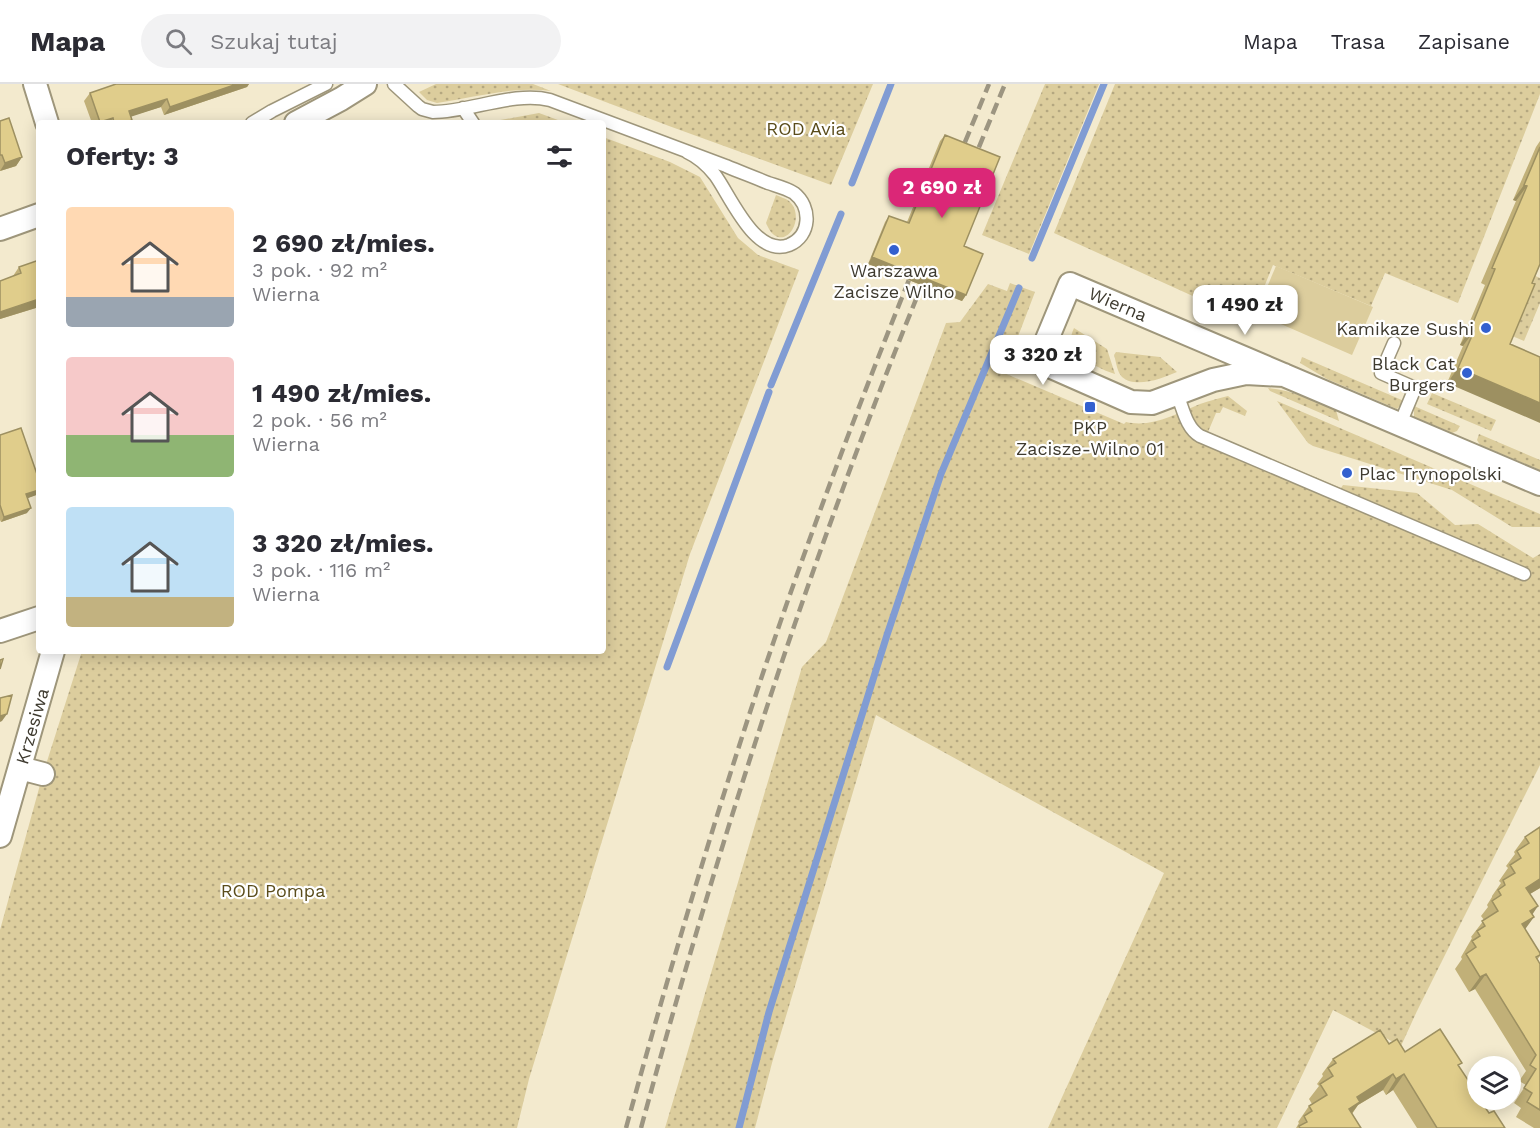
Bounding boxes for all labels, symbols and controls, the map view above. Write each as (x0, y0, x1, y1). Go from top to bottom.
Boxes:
search box (141, 14, 561, 68)
text: Mapa (30, 25, 105, 58)
icon: search (162, 25, 195, 58)
text: Szukaj tutaj (210, 29, 338, 54)
text: Mapa (1243, 29, 1298, 54)
text: Trasa (1331, 29, 1385, 54)
text: Zapisane (1418, 29, 1510, 54)
park label: ROD Avia (766, 118, 846, 139)
icon: filters (543, 140, 576, 173)
text: Oferty: 3 (66, 141, 179, 171)
pin: 2 690 zł (880, 168, 1004, 219)
text: 2 690 zł (902, 175, 982, 199)
text: 2 690 zł/mies. (252, 228, 435, 258)
icon: home (114, 231, 186, 303)
marker: Warszawa Zacisze Wilno (887, 243, 901, 257)
text: 3 pok. · 92 m² (252, 258, 387, 282)
place label: Warszawa Zacisze Wilno (834, 260, 954, 302)
text: Wierna (252, 282, 320, 306)
street label: Wierna (1086, 282, 1150, 326)
pin: 1 490 zł (1183, 285, 1307, 336)
text: 1 490 zł (1207, 292, 1283, 316)
place label: Kamikaze Sushi (1336, 318, 1474, 339)
marker: Kamikaze Sushi (1479, 321, 1493, 335)
pin: 3 320 zł (981, 335, 1105, 386)
text: 3 320 zł (1004, 342, 1082, 366)
place label: Black Cat Burgers (1372, 353, 1455, 395)
marker: Black Cat Burgers (1460, 366, 1474, 380)
text: 1 490 zł/mies. (252, 378, 431, 408)
icon: home (114, 381, 186, 453)
marker: PKP Zacisze-Wilno 01 (1083, 400, 1097, 414)
text: 2 pok. · 56 m² (252, 408, 387, 432)
place label: PKP Zacisze-Wilno 01 (1016, 417, 1164, 459)
text: Wierna (252, 432, 320, 456)
place label: Plac Trynopolski (1359, 463, 1502, 484)
marker: Plac Trynopolski (1340, 466, 1354, 480)
text: 3 320 zł/mies. (252, 528, 434, 558)
icon: home (114, 531, 186, 603)
text: 3 pok. · 116 m² (252, 558, 390, 582)
text: Wierna (252, 582, 320, 606)
street label: Krzesiwa (11, 685, 53, 767)
park label: ROD Pompa (221, 880, 325, 901)
map controls (1467, 1056, 1521, 1110)
button: layers (1467, 1056, 1521, 1110)

